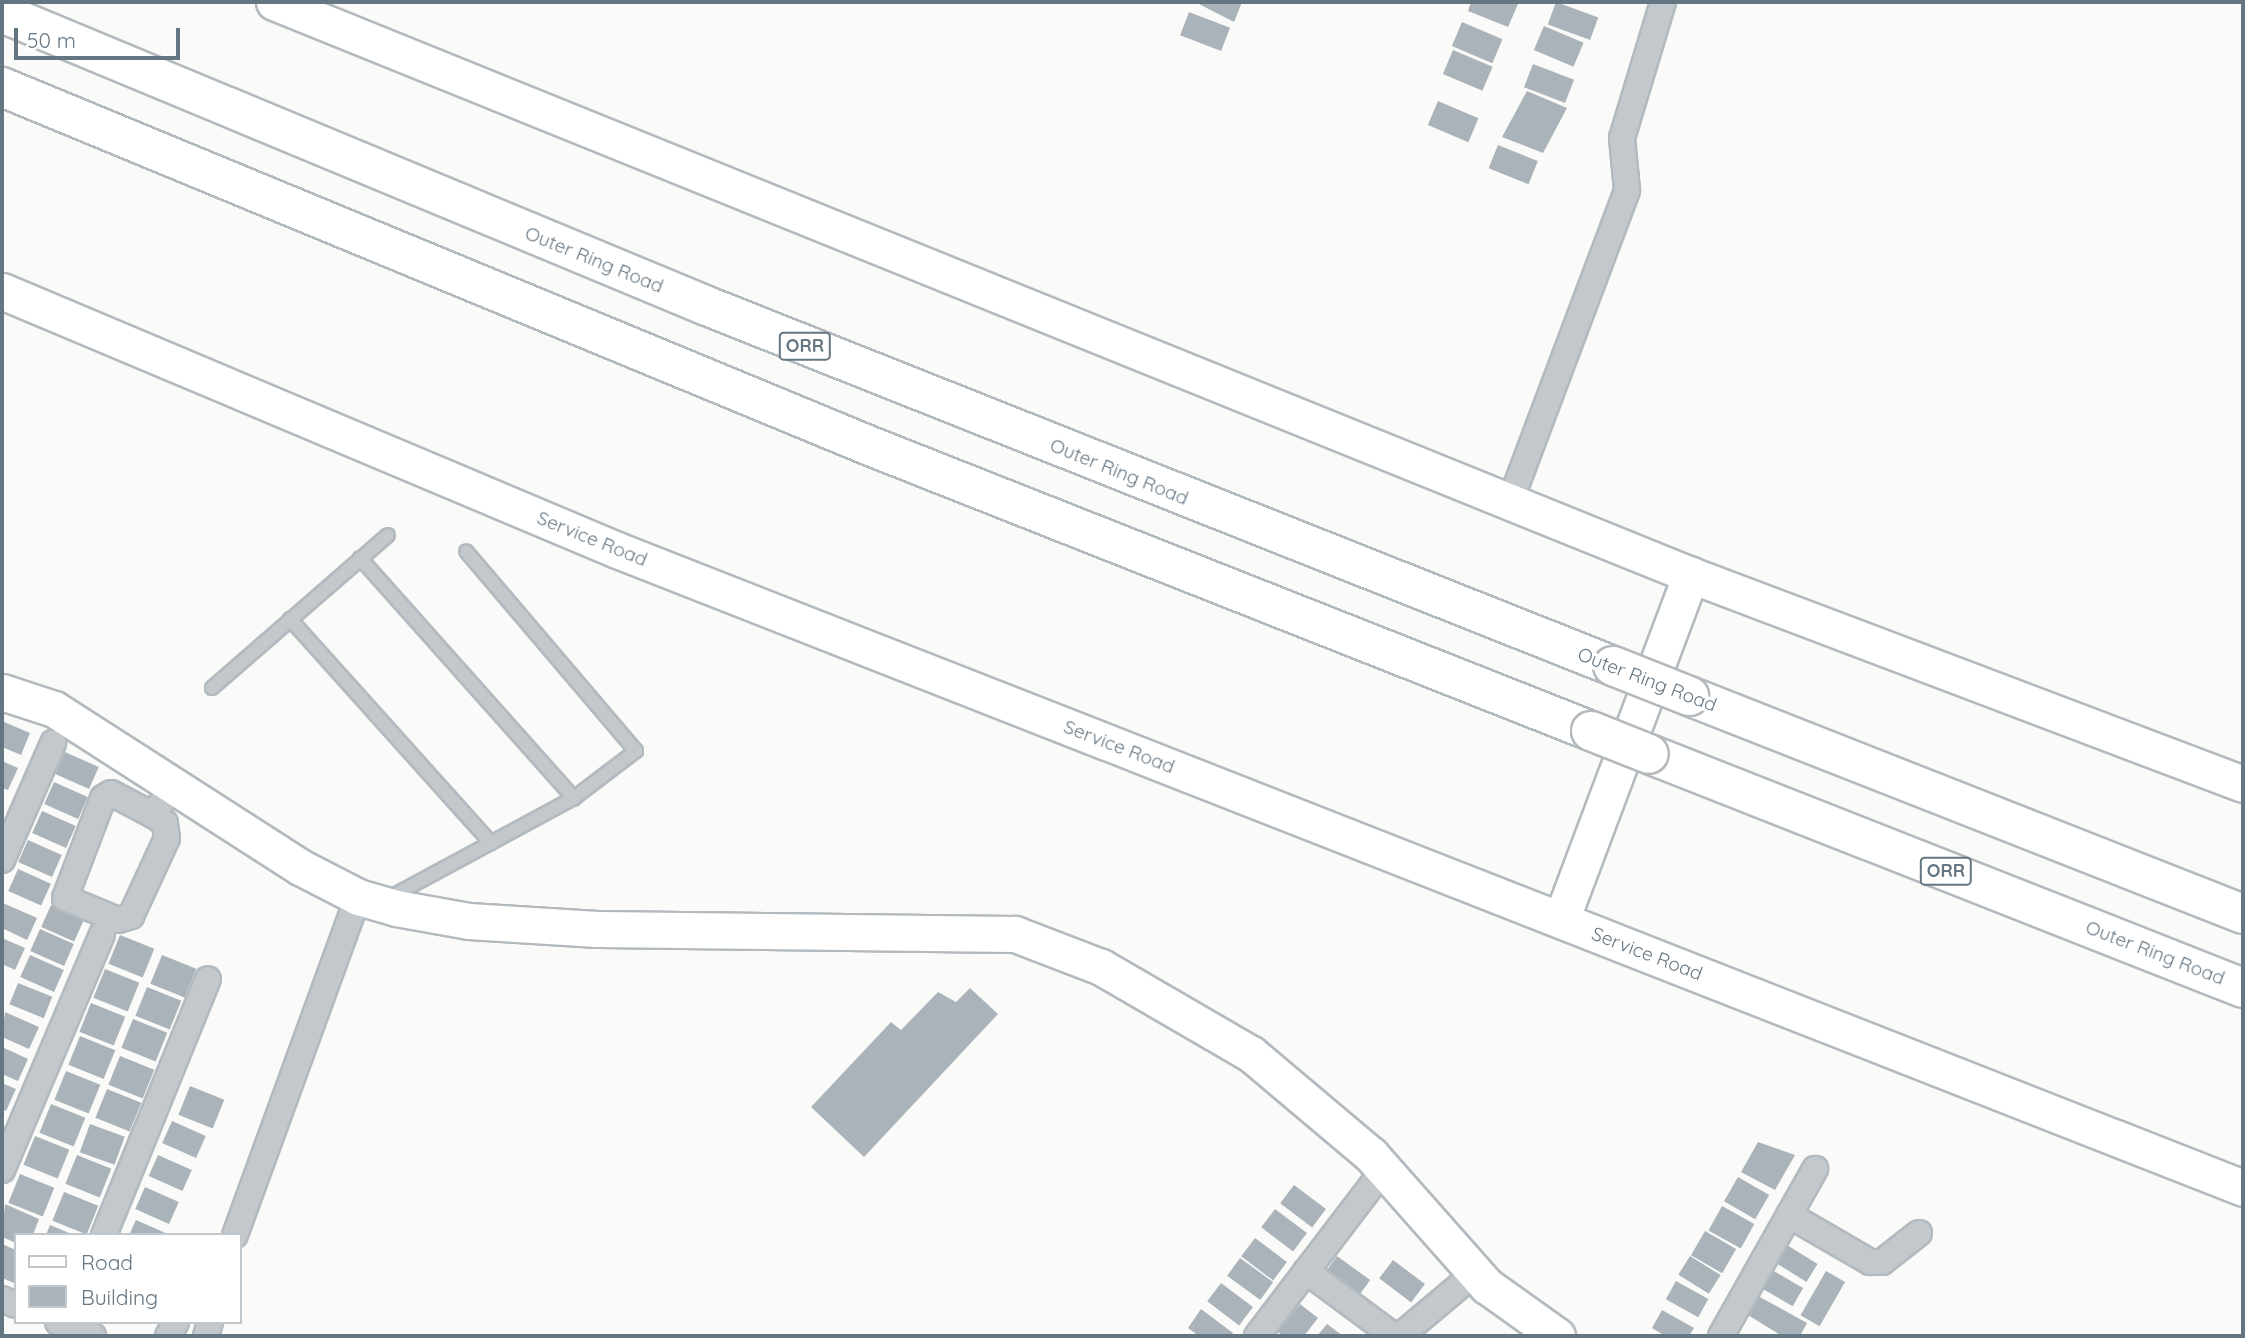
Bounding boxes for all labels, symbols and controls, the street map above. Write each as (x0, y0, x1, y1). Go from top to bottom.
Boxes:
scale bar (18, 14, 184, 58)
text: 50 m (27, 27, 76, 53)
street label: Outer Ring Road (522, 222, 666, 298)
road number: ORR (779, 332, 831, 360)
street label: Outer Ring Road (1047, 434, 1191, 510)
street label: Service Road (534, 507, 650, 571)
street label: Outer Ring Road (1574, 643, 1720, 717)
street label: Service Road (1060, 715, 1178, 779)
road number: ORR (1920, 856, 1972, 886)
street label: Outer Ring Road (2082, 916, 2228, 990)
street label: Service Road (1588, 922, 1706, 986)
legend (14, 1233, 242, 1324)
text: Road (81, 1249, 133, 1275)
text: Building (81, 1284, 158, 1310)

